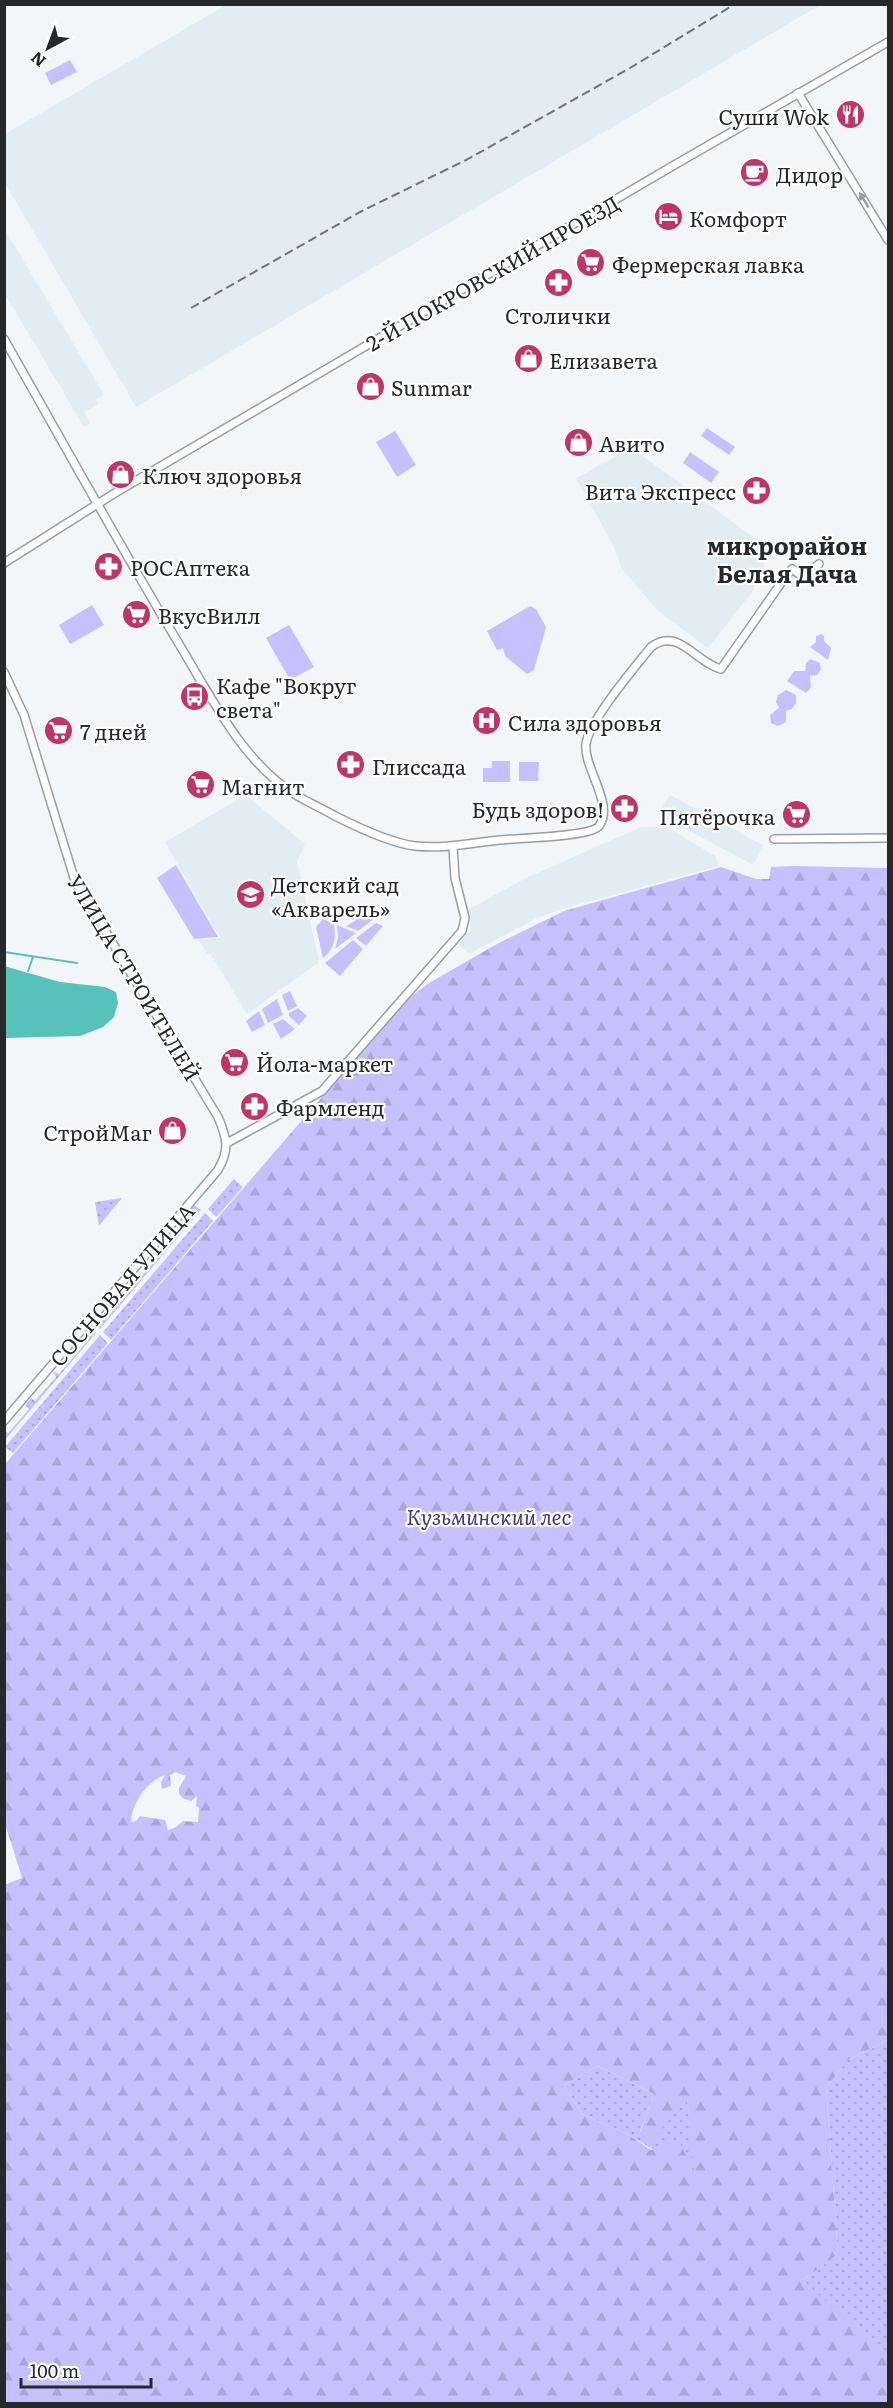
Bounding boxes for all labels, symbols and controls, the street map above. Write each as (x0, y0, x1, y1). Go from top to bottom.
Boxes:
north arrow (18, 18, 78, 78)
text: N (25, 47, 50, 74)
restaurant icon: Суши Wok (834, 99, 866, 131)
place label: Суши Wok (718, 100, 829, 131)
cafe icon: Дидор (739, 157, 771, 189)
place label: Дидор (776, 158, 843, 189)
street label: 2-Й ПОКРОВСКИЙ ПРОЕЗД (359, 187, 625, 357)
one-way arrow (859, 192, 870, 208)
hotel icon: Комфорт (652, 201, 684, 233)
place label: Комфорт (689, 202, 787, 233)
supermarket icon: Фермерская лавка (575, 247, 607, 279)
place label: Фермерская лавка (612, 248, 805, 279)
pharmacy icon: Столички (542, 267, 574, 299)
place label: Столички (505, 299, 611, 330)
shop icon: Елизавета (512, 343, 544, 375)
place label: Елизавета (549, 344, 658, 375)
shop icon: Sunmar (354, 370, 386, 402)
place label: Sunmar (391, 371, 472, 402)
shop icon: Авито (562, 426, 594, 458)
place label: Авито (599, 427, 665, 458)
shop icon: Ключ здоровья (105, 458, 137, 490)
place label: Ключ здоровья (142, 459, 302, 490)
pharmacy icon: Вита Экспресс (741, 474, 773, 506)
place label: Вита Экспресс (585, 475, 736, 506)
district label: микрорайон Белая Дача (707, 527, 867, 590)
pharmacy icon: РОСАптека (93, 550, 125, 582)
place label: РОСАптека (130, 551, 251, 582)
supermarket icon: ВкусВилл (121, 598, 153, 630)
place label: ВкусВилл (158, 599, 261, 630)
place label: Кафе "Вокруг света" (216, 669, 356, 724)
bus stop icon: Кафе "Вокруг света" (179, 680, 211, 712)
hospital icon: Сила здоровья (471, 705, 503, 737)
place label: Сила здоровья (508, 706, 662, 737)
supermarket icon: 7 дней (43, 714, 75, 746)
place label: 7 дней (80, 715, 147, 746)
pharmacy icon: Глиссада (335, 749, 367, 781)
place label: Глиссада (372, 750, 467, 781)
supermarket icon: Магнит (184, 769, 216, 801)
place label: Магнит (221, 770, 305, 801)
pharmacy icon: Будь здоров! (609, 792, 641, 824)
place label: Будь здоров! (472, 793, 604, 824)
supermarket icon: Пятёрочка (780, 799, 812, 831)
place label: Пятёрочка (659, 800, 776, 831)
street label: УЛИЦА СТРОИТЕЛЕЙ (61, 868, 209, 1086)
place label: Детский сад «Акварель» (271, 868, 399, 923)
school or university icon: Детский сад «Акварель» (234, 879, 266, 911)
supermarket icon: Йола-маркет (219, 1046, 251, 1078)
place label: Йола-маркет (256, 1047, 393, 1078)
pharmacy icon: Фармленд (239, 1090, 271, 1122)
place label: Фармленд (276, 1091, 384, 1122)
shop icon: СтройМаг (157, 1115, 189, 1147)
place label: СтройМаг (43, 1116, 152, 1147)
street label: СОСНОВАЯ УЛИЦА (41, 1195, 201, 1372)
park label: Кузьминский лес (406, 1500, 572, 1531)
scale bar (21, 2351, 152, 2389)
text: 100 m (30, 2357, 79, 2384)

